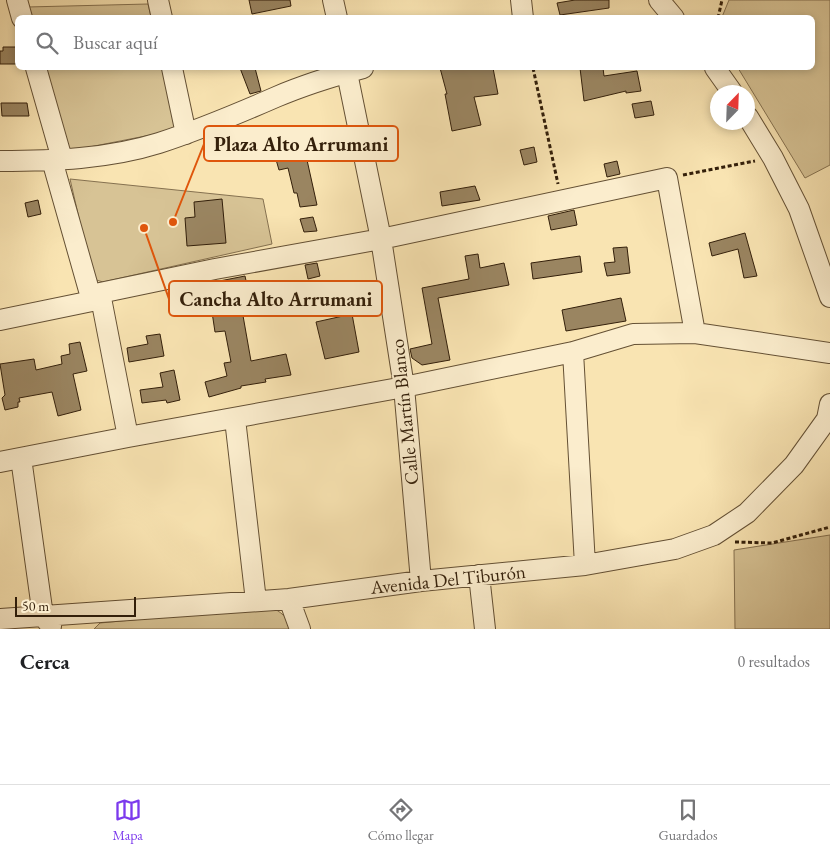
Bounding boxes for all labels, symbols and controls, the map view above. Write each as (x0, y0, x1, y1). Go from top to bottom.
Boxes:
search box (15, 15, 815, 70)
icon: search (33, 29, 61, 57)
text: Buscar aquí (73, 30, 158, 55)
north arrow (710, 85, 755, 130)
callout: Plaza Alto Arrumani (204, 126, 398, 161)
text: Plaza Alto Arrumani (214, 131, 388, 157)
callout: Cancha Alto Arrumani (169, 281, 382, 316)
text: Cancha Alto Arrumani (180, 286, 373, 312)
street label: Calle Martín Blanco (384, 338, 425, 486)
street label: Avenida Del Tiburón (368, 559, 527, 600)
scale bar (15, 594, 136, 617)
text: 50 m (22, 597, 49, 615)
text: Cerca (20, 648, 70, 675)
text: 0 resultados (738, 651, 810, 672)
tab: Mapa (112, 796, 143, 844)
tab: Cómo llegar (368, 796, 434, 844)
tab: Guardados (659, 796, 718, 844)

